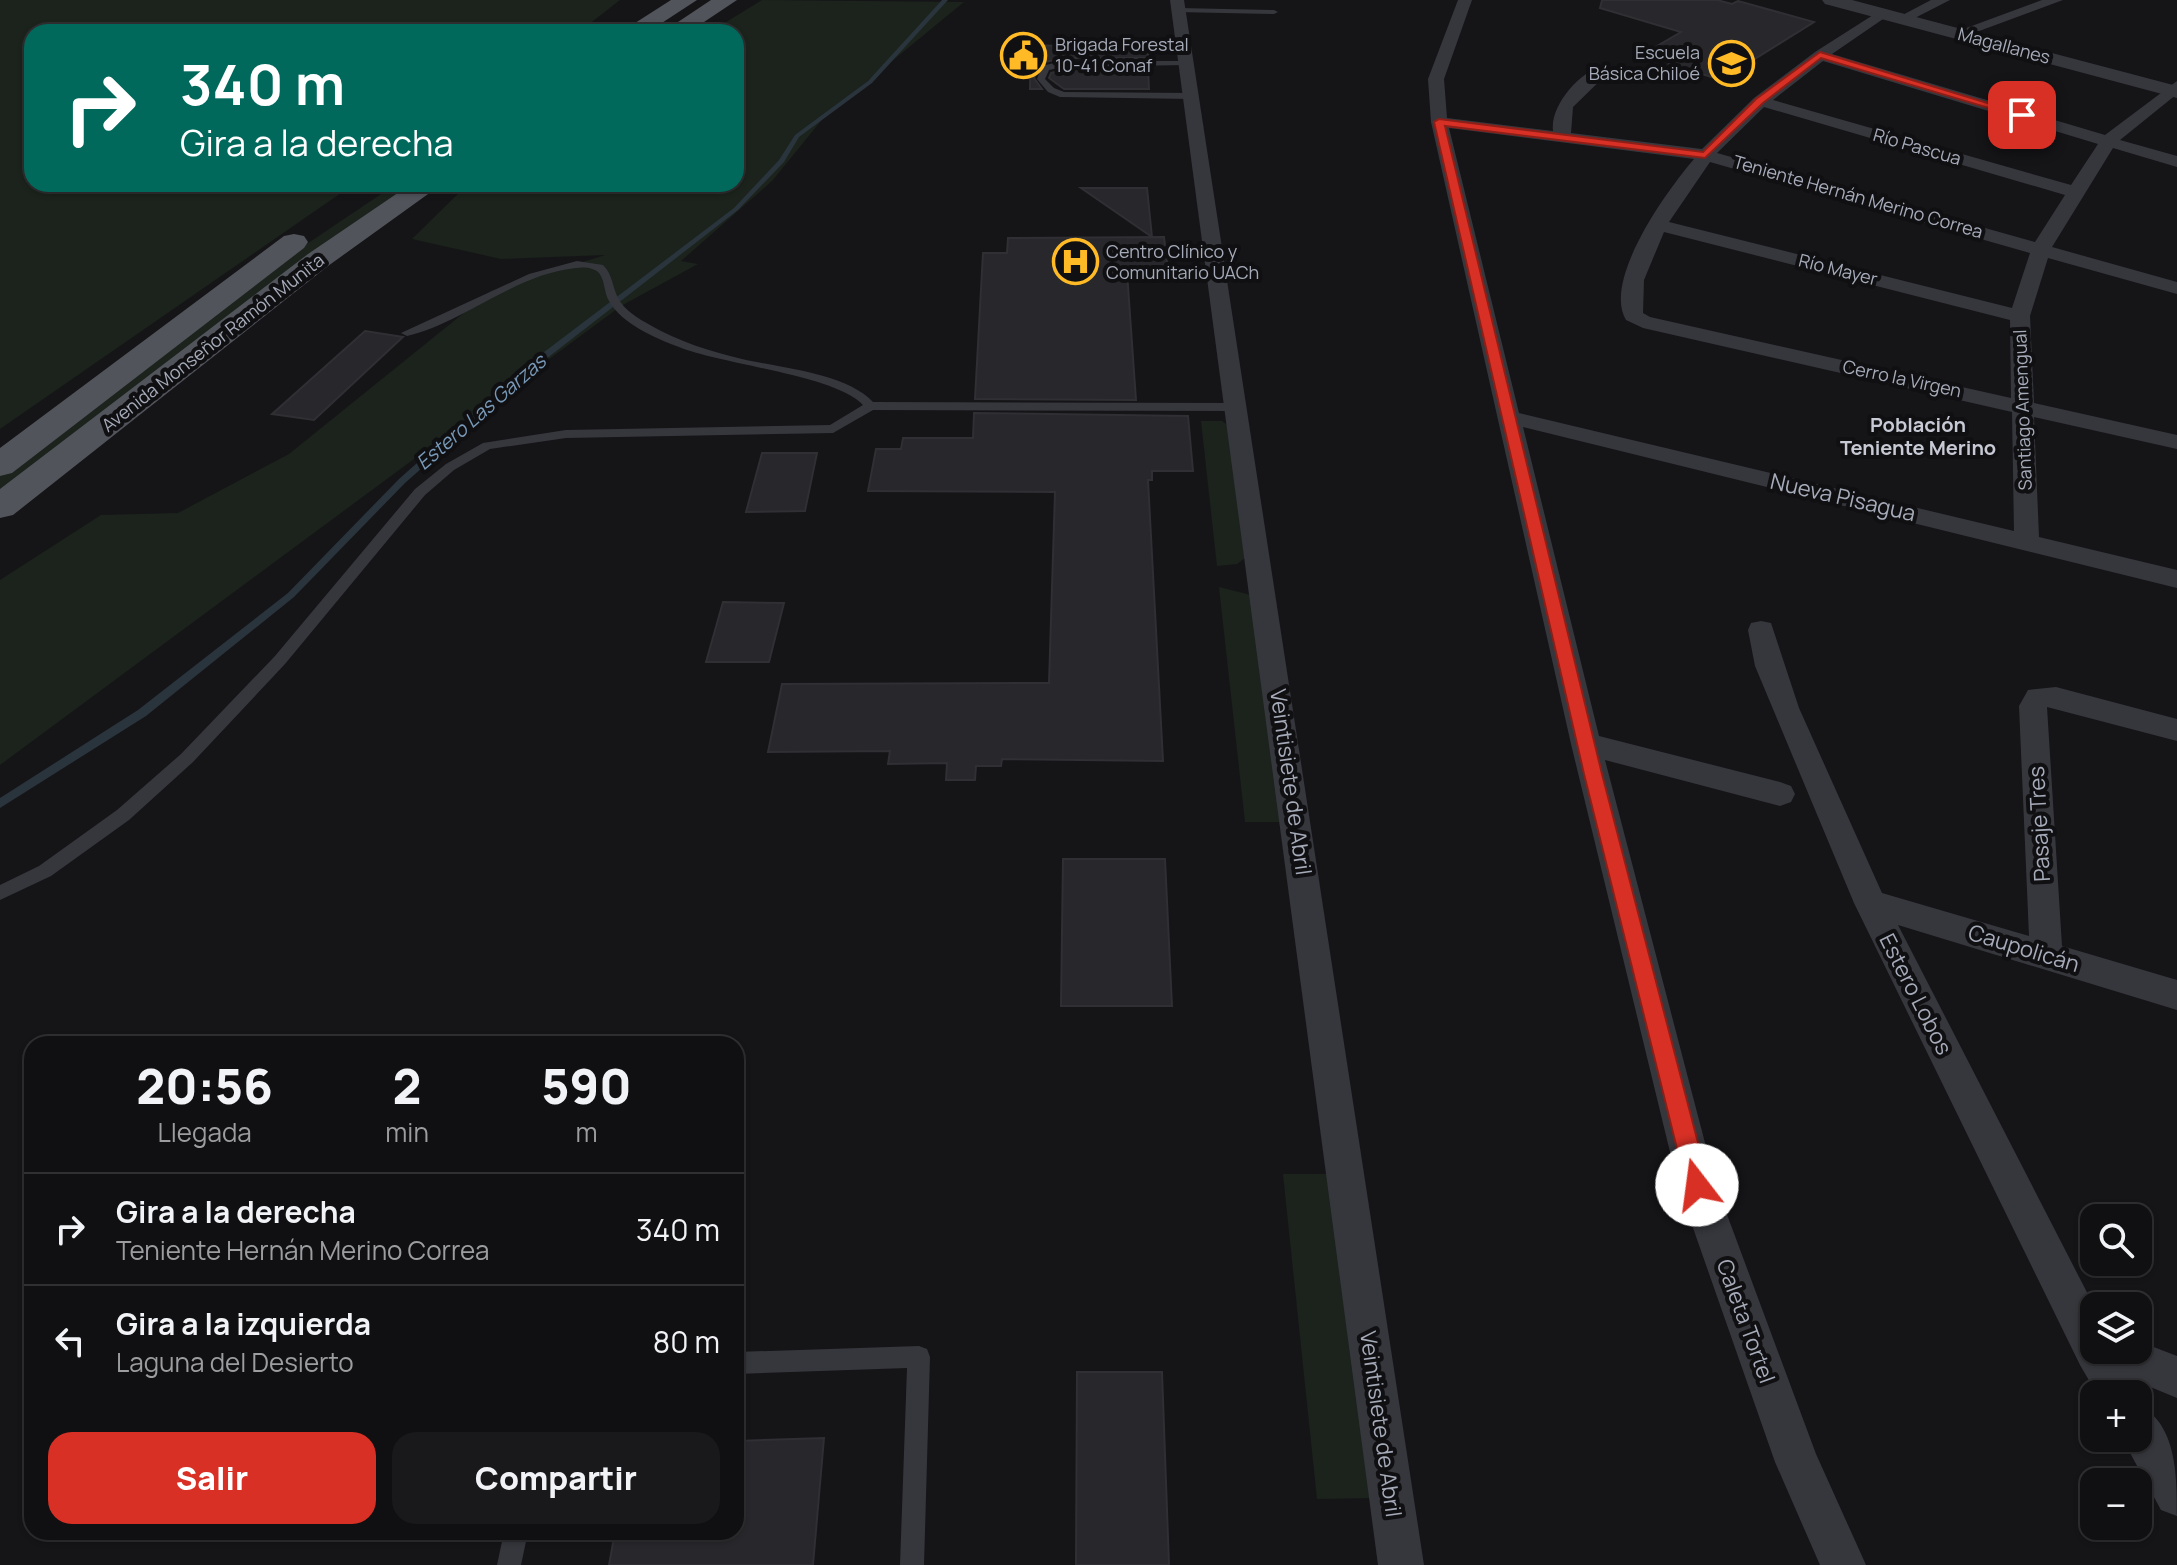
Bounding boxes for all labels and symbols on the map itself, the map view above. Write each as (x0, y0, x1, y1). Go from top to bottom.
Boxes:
street label: Magallanes (1955, 21, 2053, 69)
public building icon: Brigada Forestal 10-41 Conaf (1000, 31, 1048, 79)
place label: Brigada Forestal 10-41 Conaf (1055, 32, 1189, 77)
school or university icon: Escuela Básica Chiloé (1707, 39, 1755, 87)
place label: Escuela Básica Chiloé (1589, 40, 1700, 85)
pin (1988, 81, 2056, 149)
street label: Río Pascua (1871, 122, 1964, 170)
street label: Teniente Hernán Merino Correa (1731, 149, 1986, 243)
hospital icon: Centro Clínico y Comunitario UACh (1051, 238, 1099, 286)
place label: Centro Clínico y Comunitario UACh (1106, 239, 1259, 284)
street label: Avenida Monseñor Ramón Munita (96, 248, 329, 437)
street label: Río Mayer (1796, 248, 1881, 291)
street label: Santiago Amengual (2007, 329, 2037, 491)
water label: Estero Las Garzas (410, 347, 552, 476)
street label: Cerro la Virgen (1841, 354, 1964, 402)
district label: Población Teniente Merino (1840, 411, 1996, 461)
street label: Nueva Pisagua (1767, 466, 1919, 528)
street label: Veintisiete de Abril (1263, 687, 1319, 877)
street label: Pasaje Tres (2021, 765, 2057, 883)
street label: Caupolicán (1965, 917, 2083, 979)
street label: Estero Lobos (1873, 928, 1959, 1060)
position arrow (1655, 1143, 1739, 1227)
street label: Caleta Tortel (1710, 1255, 1782, 1387)
street label: Veintisiete de Abril (1353, 1329, 1409, 1519)

